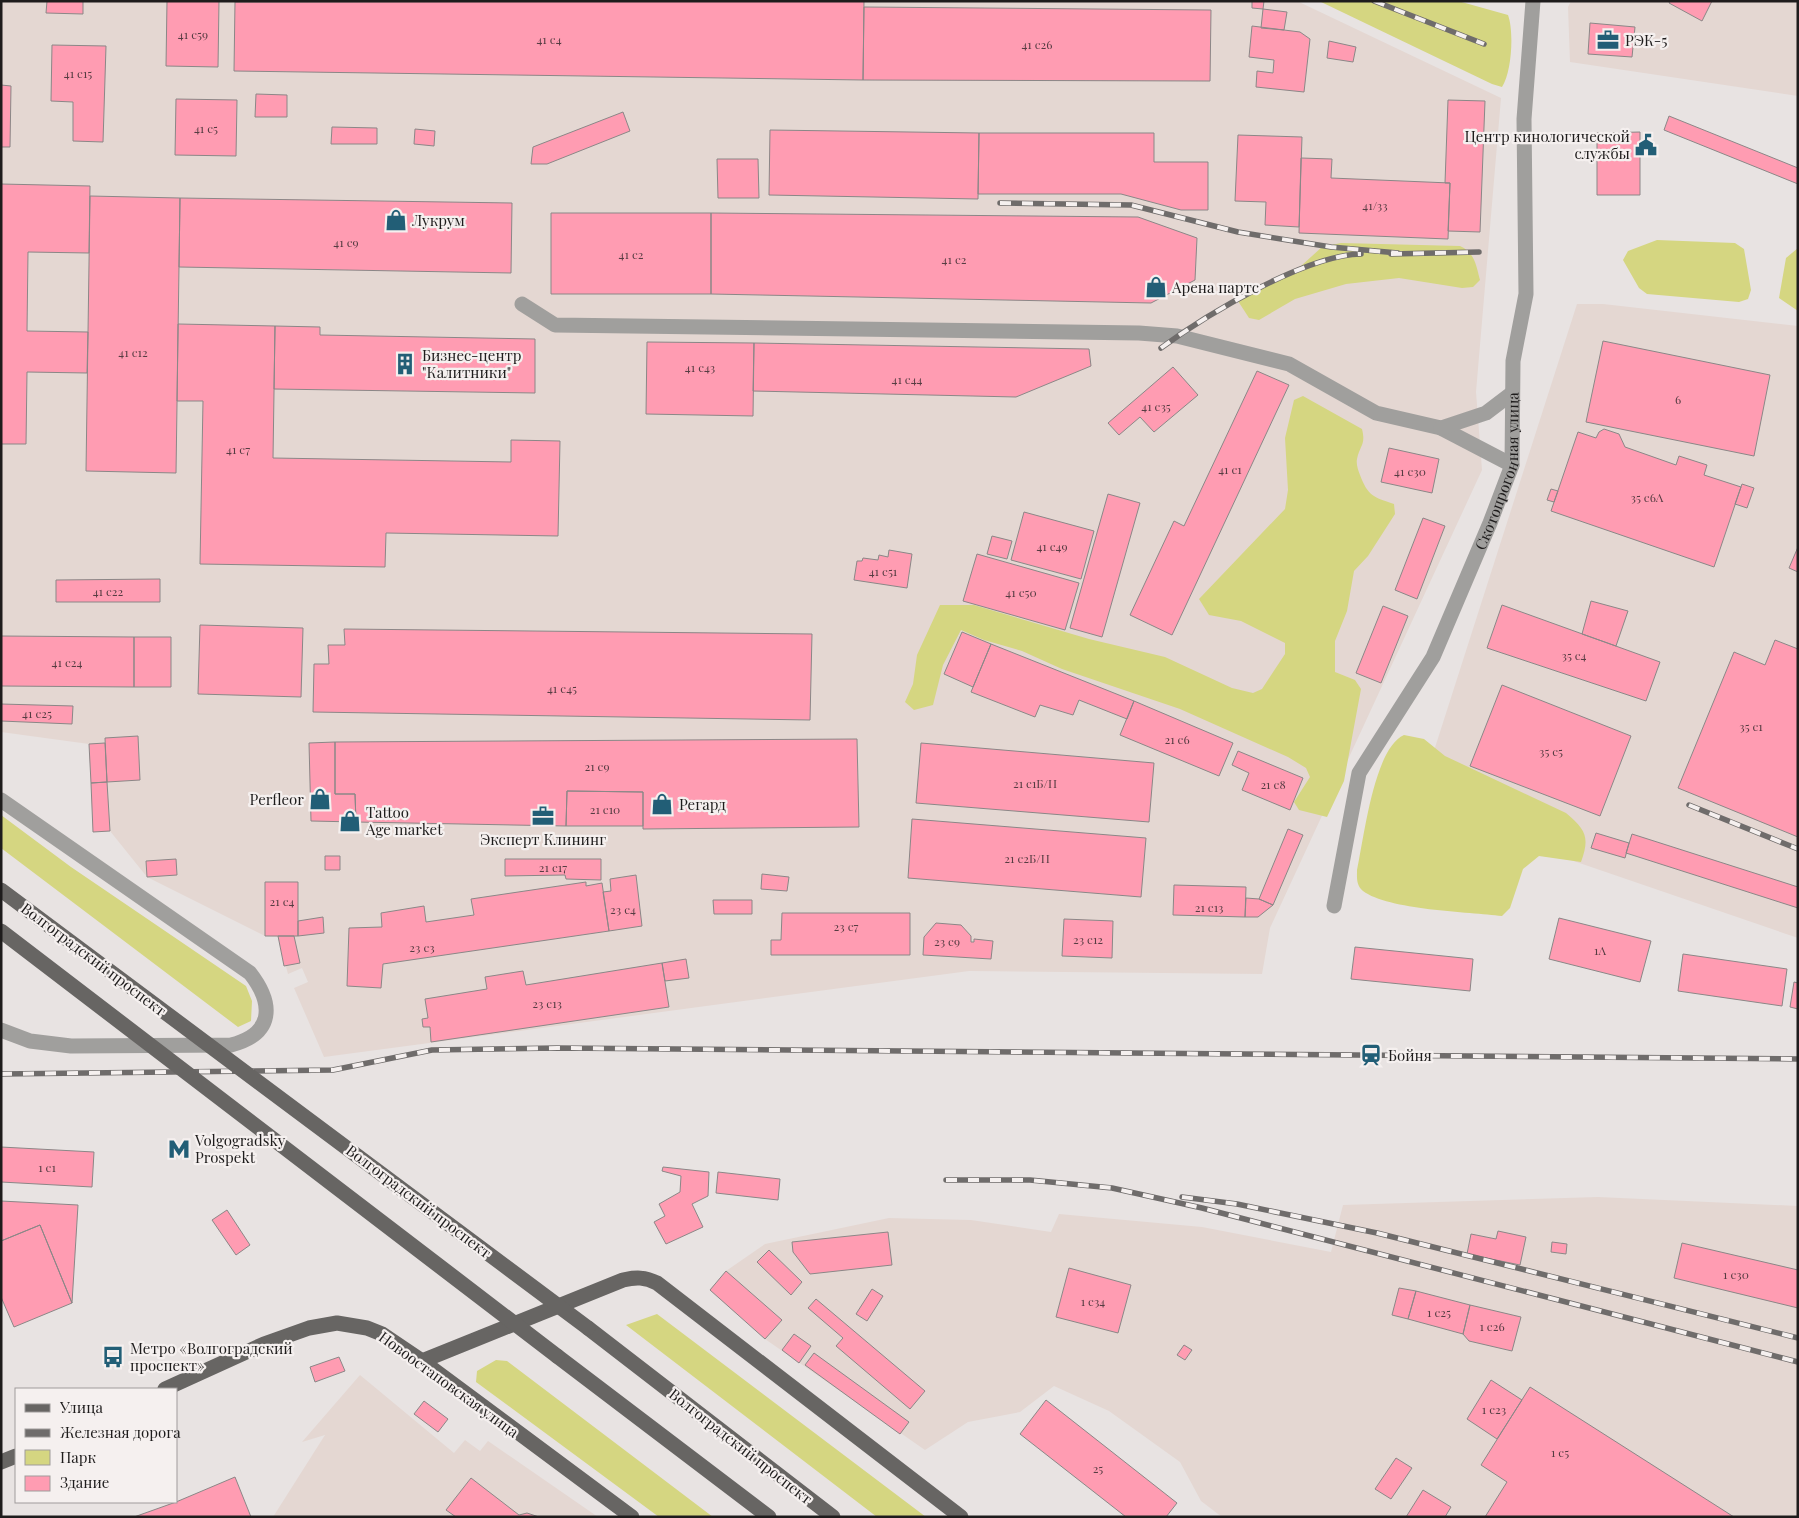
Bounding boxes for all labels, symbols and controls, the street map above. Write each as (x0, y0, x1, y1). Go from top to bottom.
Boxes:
house number: 41 с59 (178, 26, 208, 42)
office icon: РЭК-5 (1595, 27, 1621, 53)
place label: РЭК-5 (1625, 30, 1668, 50)
house number: 41 с4 (536, 31, 562, 47)
house number: 41 с26 (1021, 36, 1053, 52)
house number: 41 с15 (64, 65, 92, 81)
house number: 41 с5 (194, 120, 218, 136)
place label: Центр кинологической службы (1465, 126, 1630, 163)
public building icon: Центр кинологической службы (1633, 132, 1659, 158)
house number: 41/33 (1362, 197, 1388, 213)
shop icon: Лукрум (383, 207, 409, 233)
place label: Лукрум (411, 210, 465, 230)
house number: 41 с9 (333, 234, 359, 250)
house number: 41 с2 (619, 246, 644, 262)
house number: 41 с2 (942, 251, 967, 267)
shop icon: Арена партс (1143, 274, 1169, 300)
place label: Арена партс (1171, 277, 1259, 297)
house number: 41 с12 (118, 344, 148, 360)
place label: Бизнес-центр "Калитники" (422, 345, 522, 382)
building icon: Бизнес-центр "Калитники" (392, 351, 418, 377)
house number: 41 с43 (685, 359, 715, 375)
house number: 41 с44 (891, 371, 923, 387)
street label: Скотопрогонная улица (1470, 391, 1523, 553)
house number: 6 (1675, 391, 1681, 407)
house number: 41 с35 (1141, 398, 1171, 414)
house number: 41 с7 (226, 441, 250, 457)
house number: 41 с1 (1218, 461, 1242, 477)
house number: 41 с30 (1394, 463, 1426, 479)
house number: 35 с6А (1631, 489, 1664, 505)
house number: 41 с49 (1036, 538, 1068, 554)
house number: 41 с51 (869, 563, 898, 579)
house number: 41 с22 (93, 583, 124, 599)
house number: 41 с50 (1005, 584, 1037, 600)
house number: 35 с4 (1562, 647, 1587, 663)
house number: 41 с24 (52, 654, 82, 670)
house number: 41 c45 (547, 680, 577, 696)
house number: 41 с25 (22, 705, 52, 721)
house number: 35 с1 (1739, 718, 1763, 734)
house number: 21 с6 (1164, 731, 1190, 747)
house number: 35 с5 (1539, 743, 1563, 759)
house number: 21 с9 (584, 758, 610, 774)
house number: 21 с1Б/Н (1013, 775, 1057, 791)
house number: 21 с8 (1260, 776, 1286, 792)
shop icon: Perfleor (307, 786, 333, 812)
place label: Perfleor (250, 789, 304, 809)
shop icon: Регард (649, 791, 675, 817)
place label: Регард (679, 794, 726, 814)
house number: 21 с10 (590, 801, 620, 817)
place label: Tattoo Age market (365, 802, 443, 839)
office icon: Эксперт Клининг (530, 803, 556, 829)
shop icon: Tattoo Age market (337, 808, 363, 834)
place label: Эксперт Клининг (480, 829, 606, 849)
house number: 21 с2Б/Н (1004, 850, 1050, 866)
house number: 21 с17 (539, 859, 567, 875)
house number: 21 с4 (270, 893, 295, 909)
street label: Волгоградский проспект (17, 898, 171, 1020)
house number: 21 с13 (1195, 899, 1223, 915)
house number: 23 с4 (610, 901, 636, 917)
house number: 23 с7 (834, 918, 859, 934)
house number: 23 c12 (1073, 931, 1103, 947)
house number: 23 с9 (934, 933, 960, 949)
house number: 23 с3 (409, 939, 435, 955)
house number: 1А (1594, 942, 1606, 958)
house number: 23 с13 (532, 995, 562, 1011)
station icon: Бойня (1358, 1042, 1384, 1068)
place label: Бойня (1388, 1045, 1432, 1065)
place label: Volgogradsky Prospekt (194, 1130, 286, 1167)
metro station icon: Volgogradsky Prospekt (166, 1136, 192, 1162)
street label: Волгоградский проспект (342, 1140, 496, 1262)
house number: 1 с1 (38, 1159, 56, 1175)
house number: 1 с30 (1723, 1266, 1749, 1282)
house number: 1 с34 (1081, 1293, 1105, 1309)
house number: 1 с25 (1427, 1304, 1451, 1320)
house number: 1 с26 (1479, 1318, 1505, 1334)
street label: Новоостаповская улица (375, 1326, 523, 1442)
place label: Метро «Волгоградский проспект» (130, 1338, 293, 1375)
bus stop icon: Метро «Волгоградский проспект» (100, 1344, 126, 1370)
street label: Волгоградский проспект (665, 1384, 817, 1508)
legend (15, 1388, 178, 1503)
text: Улица (59, 1397, 103, 1417)
house number: 1 с23 (1482, 1401, 1506, 1417)
text: Железная дорога (60, 1422, 181, 1442)
house number: 1 с5 (1551, 1444, 1569, 1460)
text: Парк (60, 1447, 96, 1467)
house number: 25 (1093, 1460, 1103, 1476)
text: Здание (60, 1472, 109, 1492)

